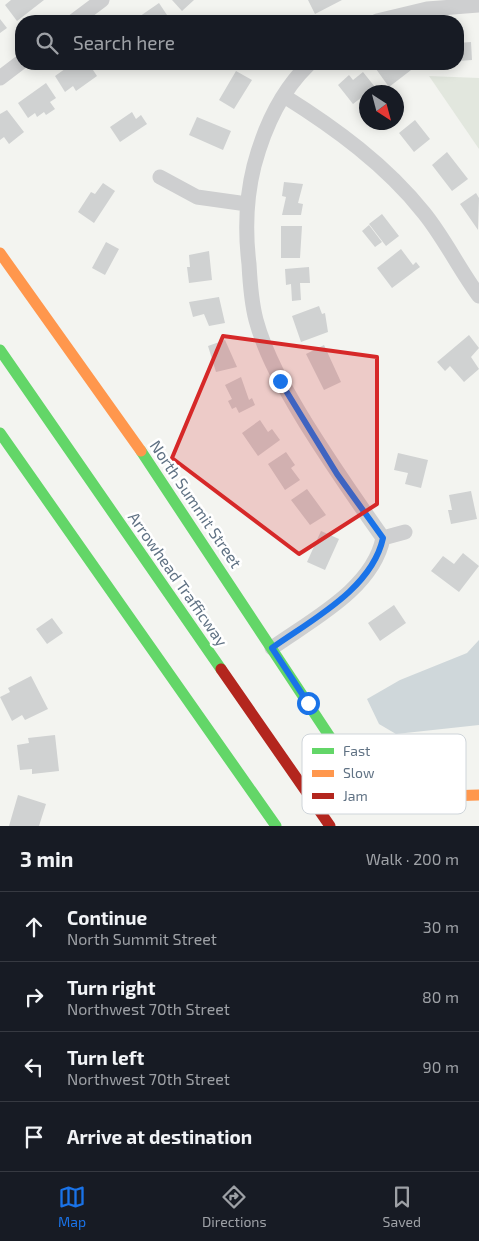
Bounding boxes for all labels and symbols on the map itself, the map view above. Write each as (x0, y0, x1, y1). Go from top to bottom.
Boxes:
north arrow (359, 85, 404, 130)
route end (269, 370, 292, 393)
street label: North Summit Street (147, 436, 246, 571)
street label: Arrowhead Trafficway (125, 508, 232, 650)
route start (297, 692, 320, 715)
legend (302, 734, 466, 814)
text: Fast (343, 742, 370, 759)
text: Slow (343, 764, 375, 781)
text: Jam (343, 787, 368, 804)

